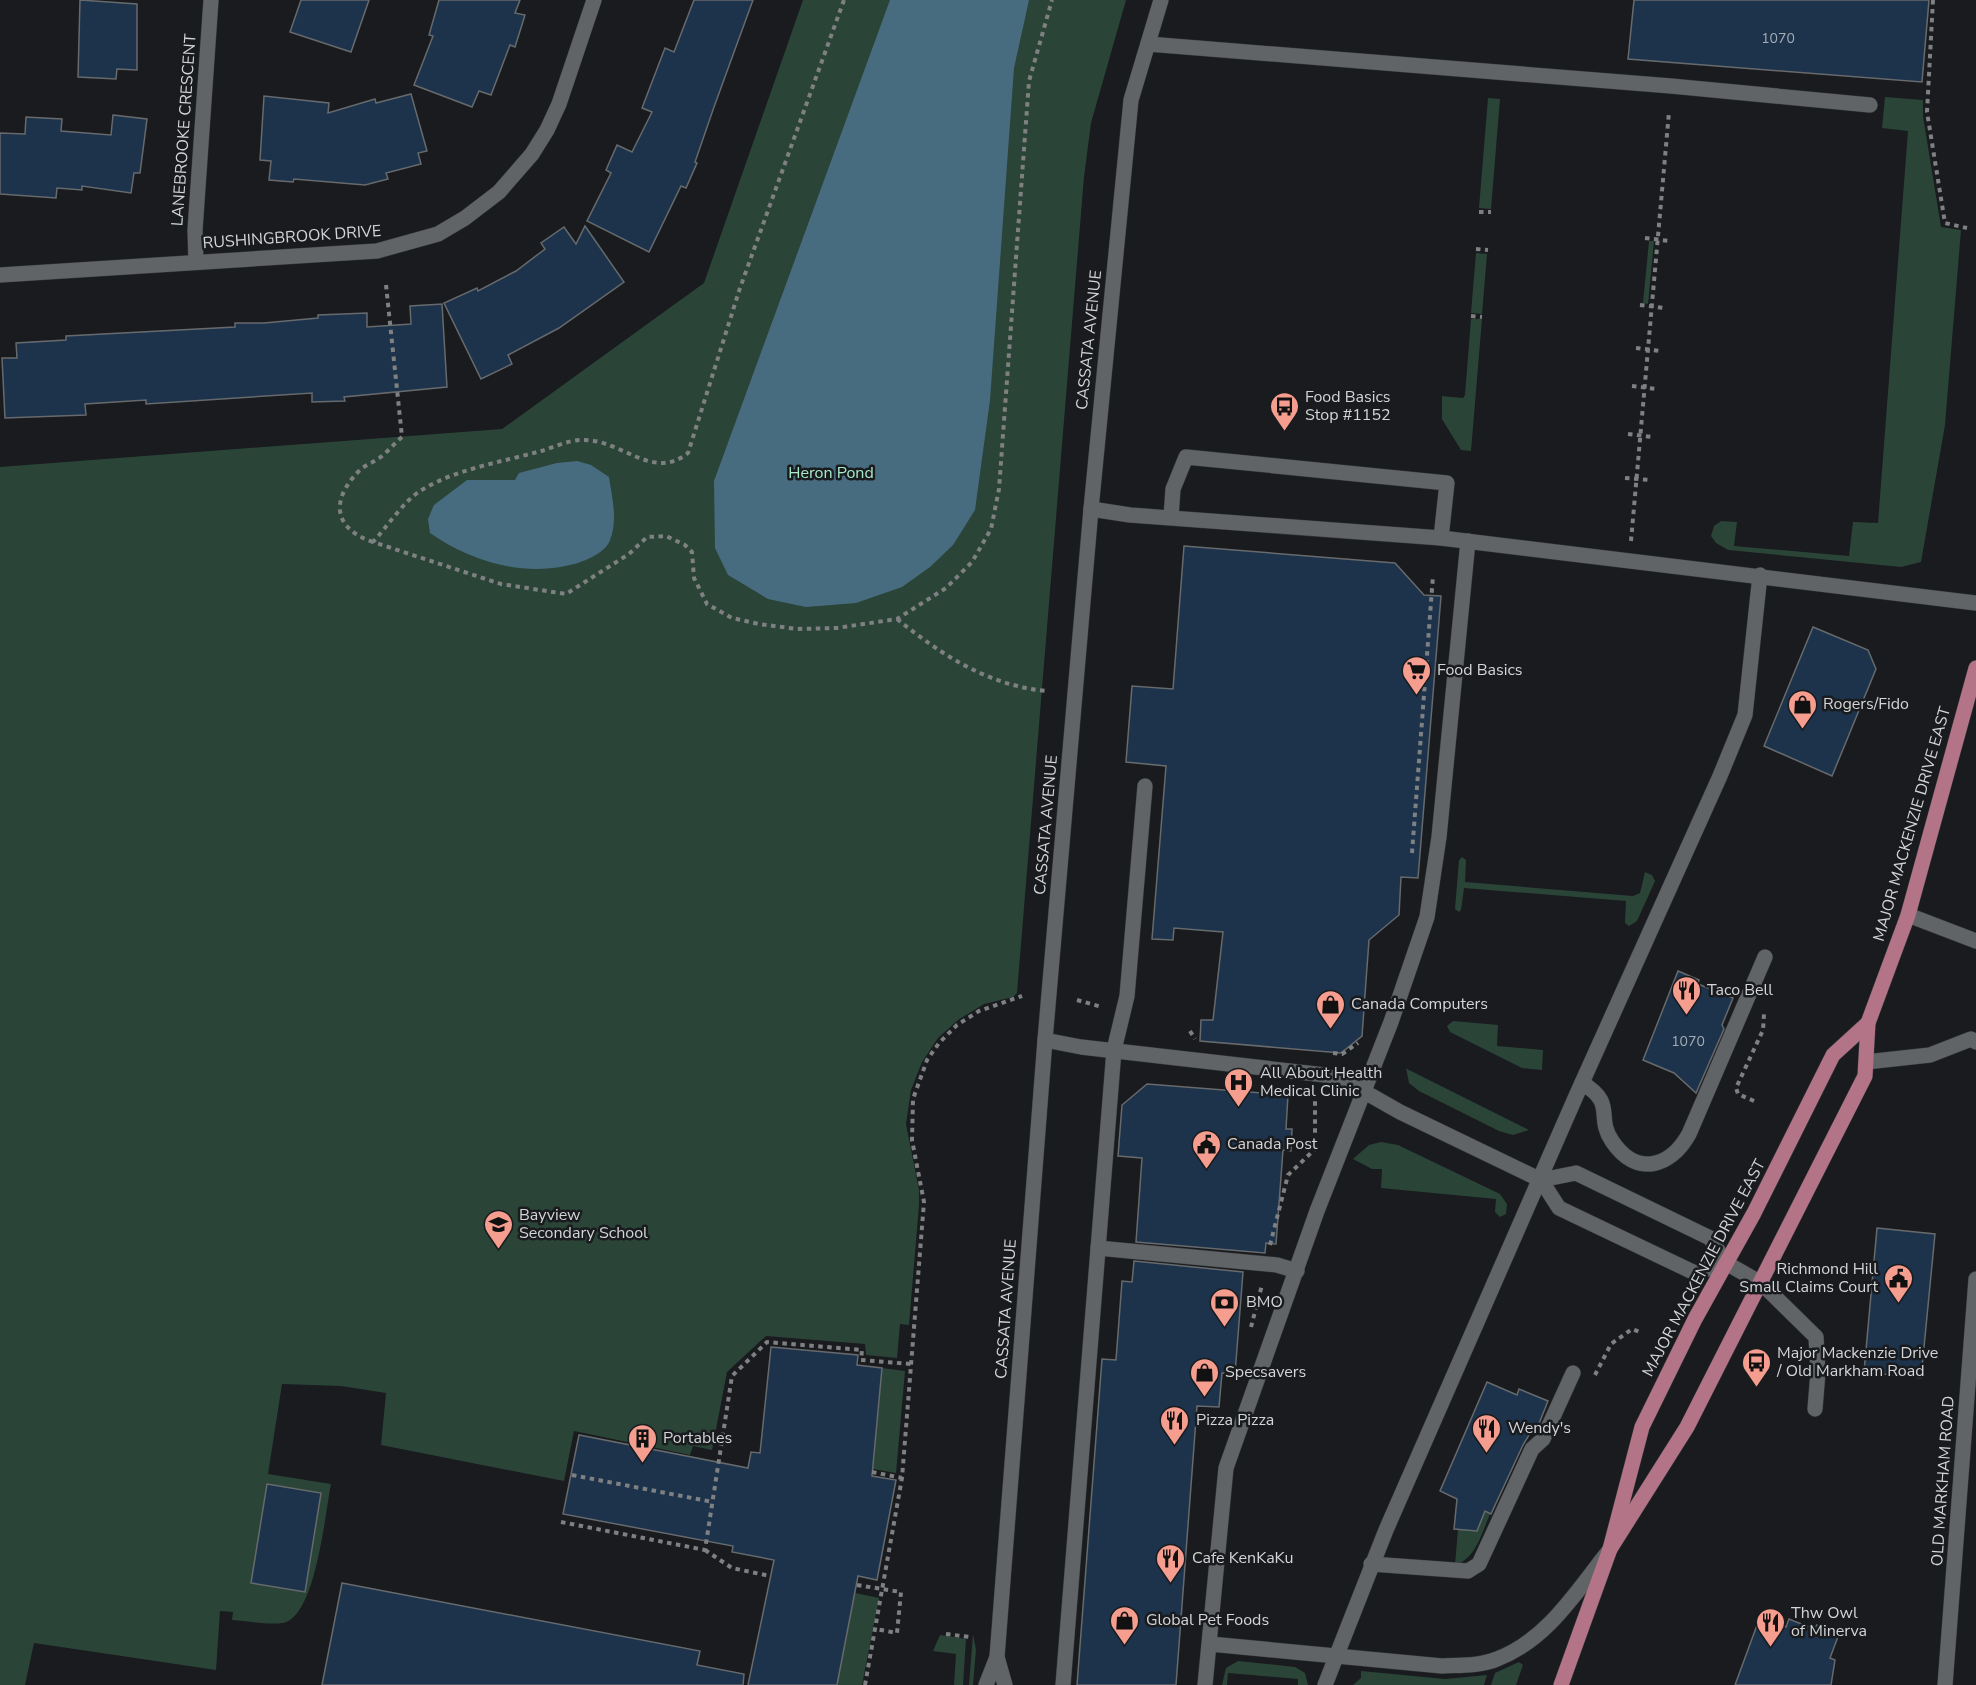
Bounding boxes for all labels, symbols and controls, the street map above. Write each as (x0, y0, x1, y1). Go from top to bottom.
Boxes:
house number: 1070 (1761, 29, 1795, 48)
street label: LANEBROOKE CRESCENT (166, 33, 202, 227)
street label: RUSHINGBROOK DRIVE (202, 220, 382, 254)
street label: CASSATA AVENUE (1071, 269, 1107, 411)
place label: Food Basics Stop #1152 (1305, 386, 1391, 426)
bus stop icon: Food Basics Stop #1152 (1268, 390, 1300, 432)
park label: Heron Pond (788, 462, 874, 484)
supermarket icon: Food Basics (1400, 654, 1432, 696)
place label: Food Basics (1437, 659, 1523, 681)
shop icon: Rogers/Fido (1786, 688, 1818, 730)
place label: Rogers/Fido (1823, 693, 1909, 715)
street label: MAJOR MACKENZIE DRIVE EAST (1868, 704, 1956, 944)
street label: CASSATA AVENUE (1029, 754, 1063, 896)
restaurant icon: Taco Bell (1670, 974, 1702, 1016)
place label: Taco Bell (1707, 979, 1773, 1001)
shop icon: Canada Computers (1314, 988, 1346, 1030)
place label: Canada Computers (1351, 993, 1488, 1015)
house number: 1070 (1671, 1032, 1705, 1051)
place label: All About Health Medical Clinic (1260, 1062, 1382, 1102)
hospital icon: All About Health Medical Clinic (1223, 1066, 1255, 1108)
public building icon: Canada Post (1190, 1128, 1222, 1170)
place label: Canada Post (1227, 1133, 1318, 1155)
street label: MAJOR MACKENZIE DRIVE EAST (1637, 1155, 1771, 1380)
place label: Bayview Secondary School (519, 1204, 648, 1244)
school or university icon: Bayview Secondary School (482, 1208, 514, 1250)
street label: CASSATA AVENUE (990, 1238, 1022, 1380)
place label: Richmond Hill Small Claims Court (1739, 1258, 1878, 1298)
public building icon: Richmond Hill Small Claims Court (1883, 1262, 1915, 1304)
bank icon: BMO (1209, 1286, 1241, 1328)
place label: BMO (1246, 1291, 1283, 1313)
place label: Major Mackenzie Drive / Old Markham Road (1776, 1342, 1938, 1382)
bus stop icon: Major Mackenzie Drive / Old Markham Road (1740, 1346, 1772, 1388)
shop icon: Specsavers (1188, 1356, 1220, 1398)
place label: Specsavers (1225, 1361, 1306, 1383)
street label: OLD MARKHAM ROAD (1926, 1395, 1960, 1567)
restaurant icon: Pizza Pizza (1159, 1404, 1191, 1446)
place label: Pizza Pizza (1196, 1409, 1274, 1431)
restaurant icon: Wendy's (1471, 1412, 1503, 1454)
place label: Wendy's (1508, 1417, 1571, 1439)
building icon: Portables (626, 1422, 658, 1464)
place label: Portables (663, 1427, 732, 1449)
restaurant icon: Cafe KenKaKu (1155, 1542, 1187, 1584)
place label: Cafe KenKaKu (1192, 1547, 1293, 1569)
place label: Thw Owl of Minerva (1791, 1602, 1867, 1642)
shop icon: Global Pet Foods (1109, 1604, 1141, 1646)
restaurant icon: Thw Owl of Minerva (1754, 1606, 1786, 1648)
place label: Global Pet Foods (1146, 1609, 1269, 1631)

